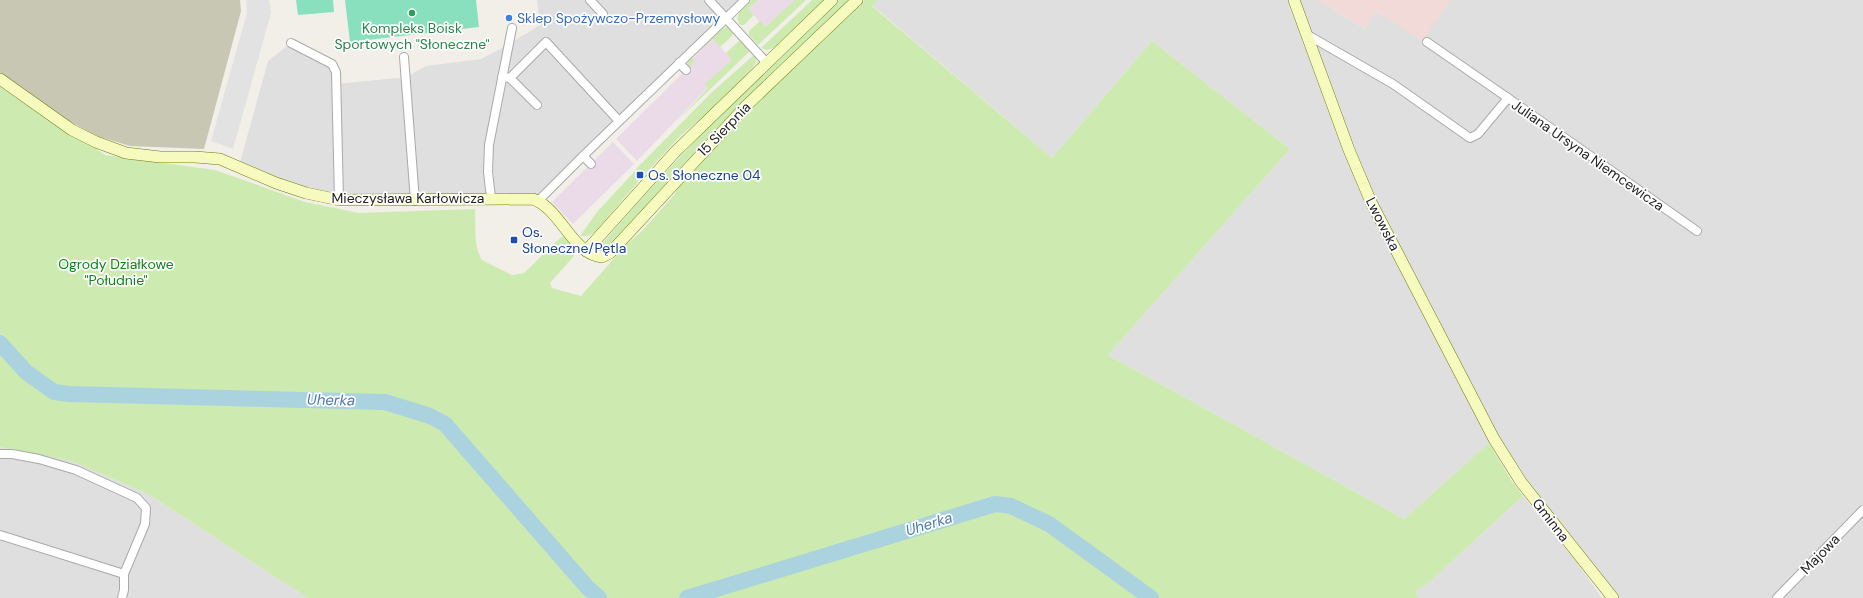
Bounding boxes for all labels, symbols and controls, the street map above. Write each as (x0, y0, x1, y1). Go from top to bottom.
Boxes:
marker: Kompleks Boisk Sportowych "Słoneczne" (407, 8, 417, 18)
place label: Sklep Spożywczo-Przemysłowy (517, 9, 720, 27)
marker: Sklep Spożywczo-Przemysłowy (504, 13, 514, 23)
place label: Kompleks Boisk Sportowych "Słoneczne" (334, 19, 490, 53)
street label: Juliana Ursyna Niemcewicza (1508, 95, 1668, 215)
street label: 15 Sierpnia (694, 98, 754, 160)
place label: Os. Słoneczne 04 (648, 166, 761, 184)
marker: Os. Słoneczne 04 (635, 170, 645, 180)
street label: Mieczysława Karłowicza (332, 189, 484, 207)
street label: Lwowska (1362, 194, 1404, 254)
place label: Os. Słoneczne/Pętla (522, 223, 626, 257)
marker: Os. Słoneczne/Pętla (509, 235, 519, 245)
park label: Ogrody Działkowe "Południe" (58, 255, 174, 289)
water label: Uherka (307, 390, 355, 410)
street label: Gminna (1528, 495, 1574, 545)
water label: Uherka (903, 507, 955, 541)
street label: Majowa (1797, 530, 1843, 578)

